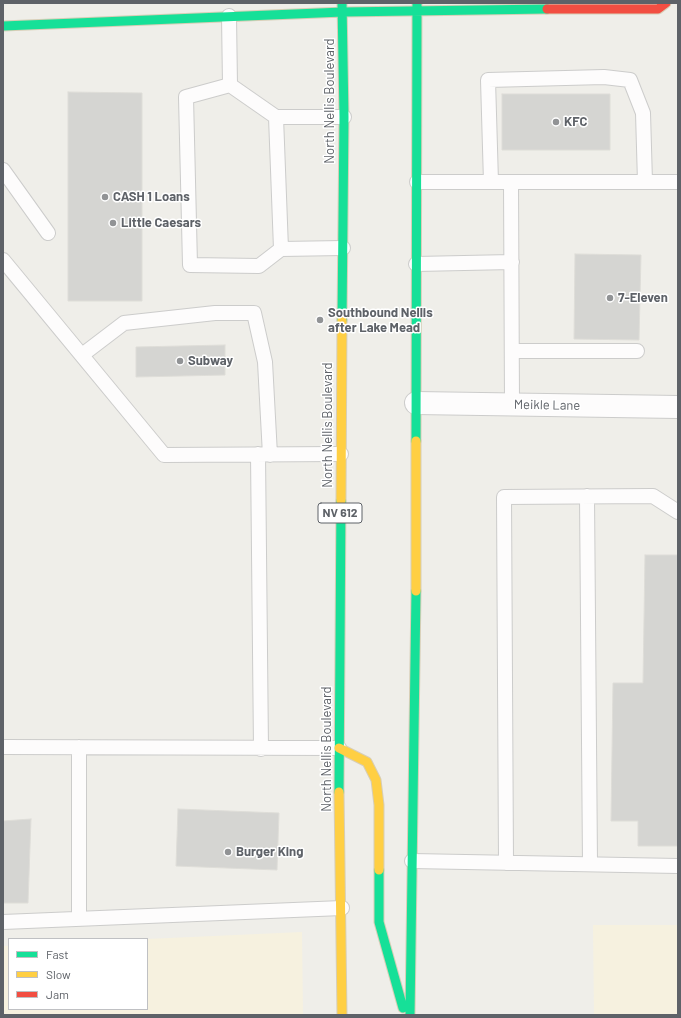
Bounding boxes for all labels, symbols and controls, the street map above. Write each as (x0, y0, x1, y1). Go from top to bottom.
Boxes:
street label: North Nellis Boulevard (322, 38, 338, 164)
place label: KFC (564, 114, 587, 130)
marker: KFC (551, 117, 561, 127)
place label: CASH 1 Loans (113, 189, 190, 205)
marker: CASH 1 Loans (100, 192, 110, 202)
place label: Little Caesars (121, 215, 201, 231)
marker: Little Caesars (108, 218, 118, 228)
place label: 7-Eleven (618, 290, 668, 306)
marker: 7-Eleven (605, 293, 615, 303)
place label: Southbound Nellis after Lake Mead (328, 305, 433, 336)
marker: Southbound Nellis after Lake Mead (315, 315, 325, 325)
place label: Subway (188, 353, 233, 369)
marker: Subway (175, 356, 185, 366)
street label: North Nellis Boulevard (320, 362, 336, 488)
street label: Meikle Lane (514, 397, 580, 413)
road number: NV 612 (318, 503, 362, 523)
street label: North Nellis Boulevard (319, 686, 335, 812)
place label: Burger King (236, 844, 303, 860)
marker: Burger King (223, 847, 233, 857)
legend (8, 938, 148, 1010)
text: Fast (46, 947, 69, 961)
text: Slow (46, 967, 71, 981)
text: Jam (46, 987, 69, 1001)

